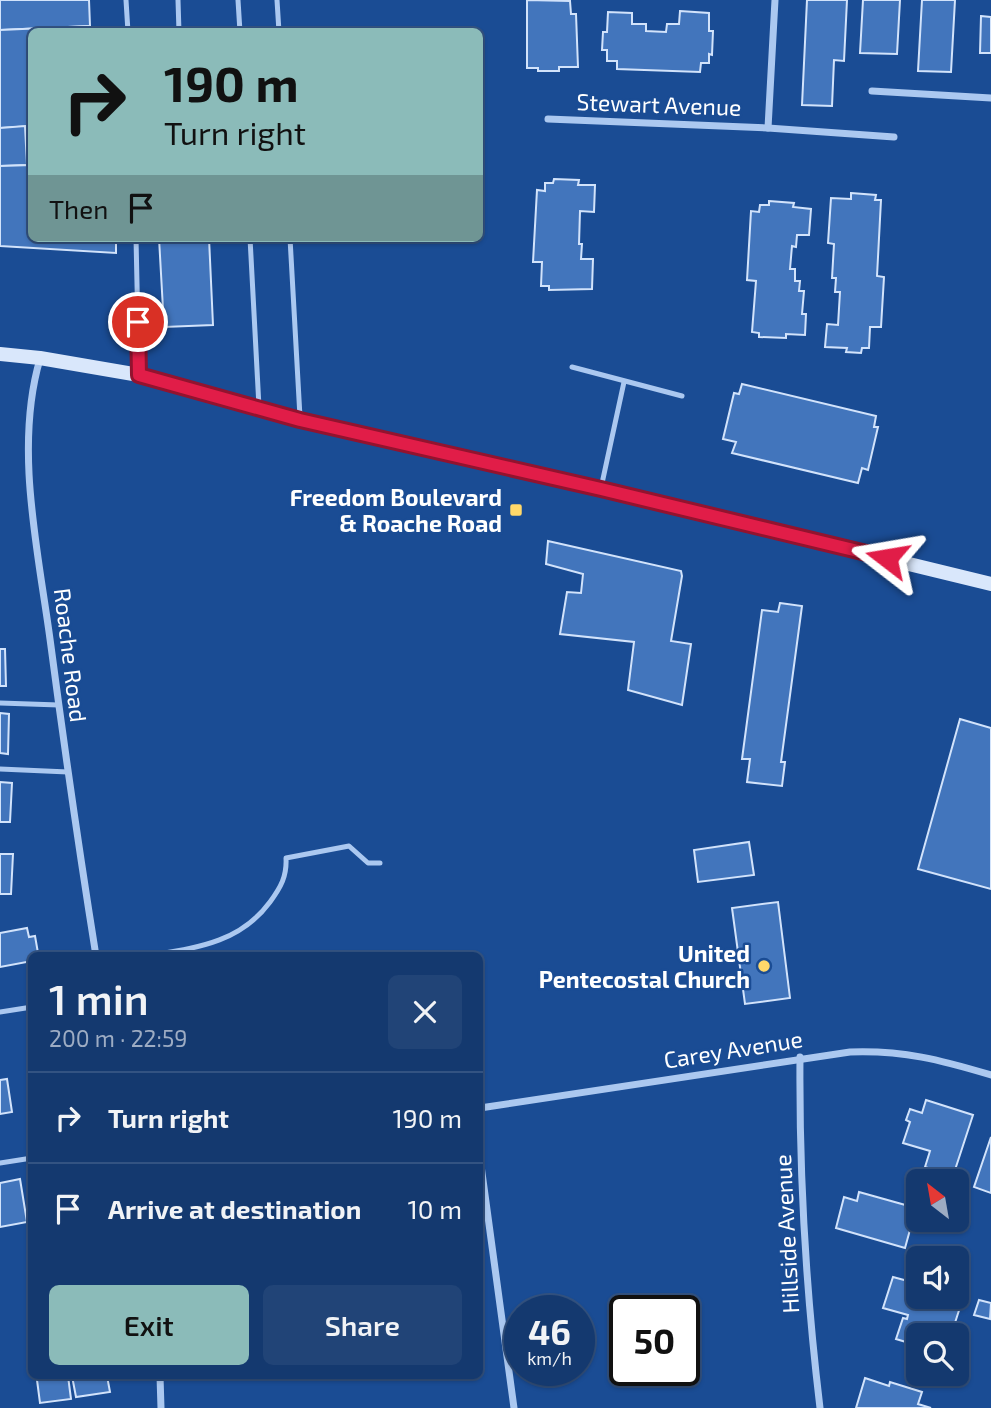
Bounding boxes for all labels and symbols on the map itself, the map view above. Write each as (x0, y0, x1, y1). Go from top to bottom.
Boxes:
street label: Stewart Avenue (576, 87, 742, 121)
pin (108, 292, 168, 352)
place label: Freedom Boulevard & Roache Road (290, 483, 502, 537)
marker: Freedom Boulevard & Roache Road (508, 502, 524, 518)
position arrow (850, 521, 924, 595)
street label: Roache Road (49, 586, 93, 724)
place label: United Pentecostal Church (539, 939, 750, 993)
marker: United Pentecostal Church (756, 958, 772, 974)
street label: Carey Avenue (662, 1024, 804, 1074)
street label: Hillside Avenue (768, 1154, 804, 1314)
north arrow (906, 1169, 970, 1232)
speed limit sign: 50 (609, 1295, 700, 1386)

